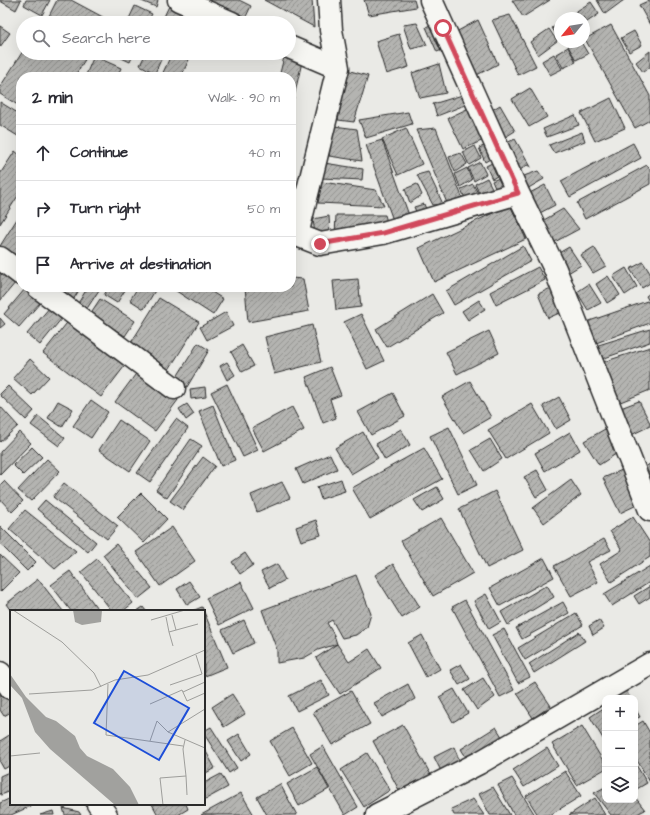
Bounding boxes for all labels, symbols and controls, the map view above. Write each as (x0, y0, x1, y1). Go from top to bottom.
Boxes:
north arrow (554, 12, 590, 48)
search box (16, 16, 296, 60)
route start (434, 19, 452, 37)
icon: search (30, 27, 52, 49)
text: Search here (62, 28, 151, 49)
text: 2 min (32, 86, 73, 110)
text: Walk · 90 m (208, 89, 280, 107)
icon: ahead (32, 142, 54, 164)
text: Continue (70, 142, 128, 163)
text: 40 m (248, 144, 280, 162)
icon: right (32, 198, 54, 220)
text: Turn right (70, 198, 141, 219)
text: 50 m (247, 200, 280, 218)
route end (311, 235, 329, 253)
icon: arrive (32, 254, 54, 276)
text: Arrive at destination (70, 254, 211, 275)
inset map (10, 610, 205, 805)
map controls (602, 695, 638, 803)
button: + (602, 695, 638, 731)
button: − (602, 731, 638, 767)
button: layers (602, 767, 638, 803)

